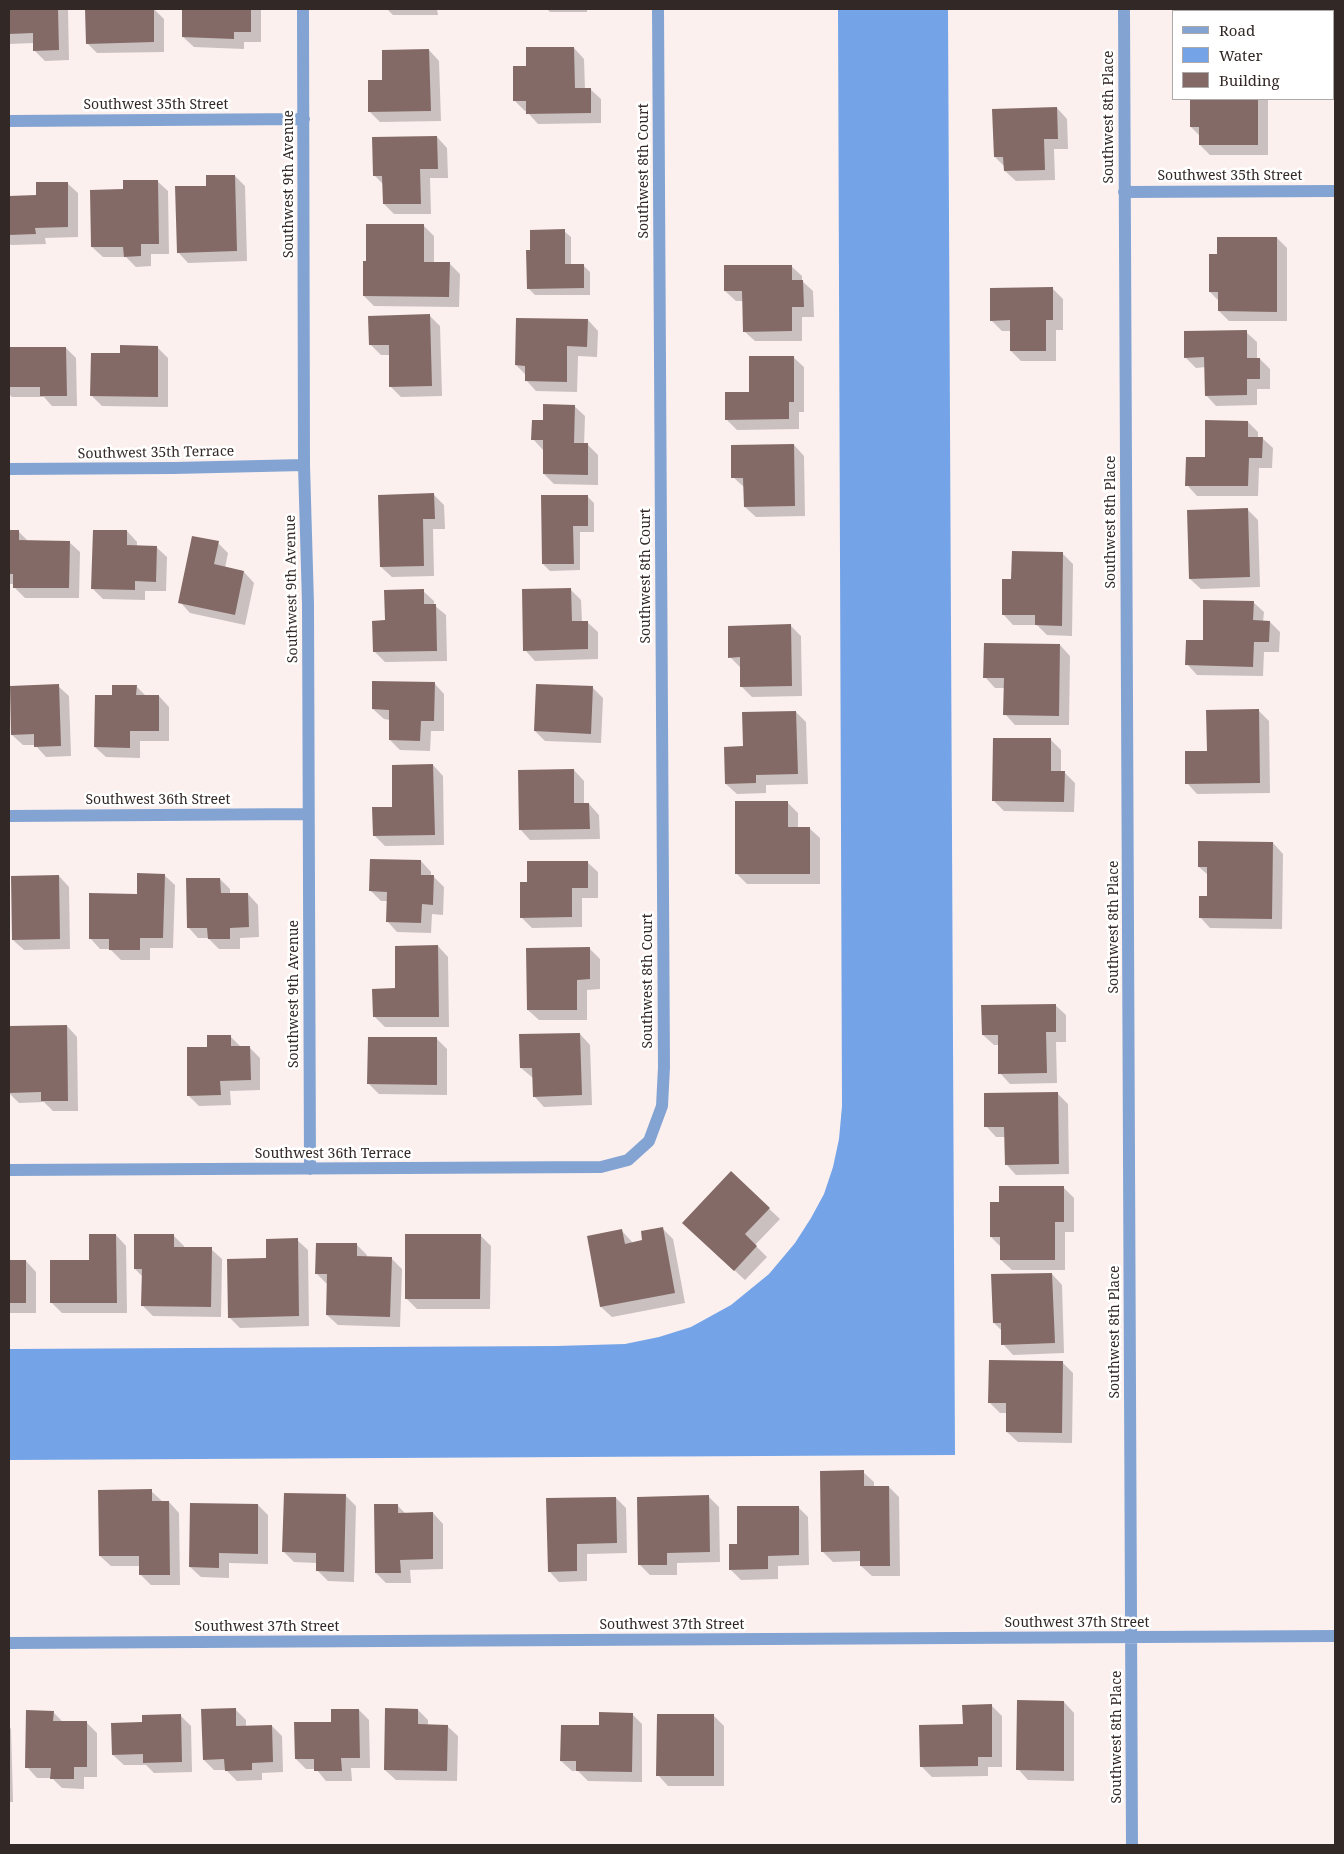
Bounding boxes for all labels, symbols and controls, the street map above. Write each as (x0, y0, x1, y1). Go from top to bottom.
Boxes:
legend (1172, 10, 1334, 100)
text: Road (1219, 20, 1255, 40)
text: Water (1219, 45, 1262, 65)
street label: Southwest 8th Place (1101, 50, 1117, 184)
text: Building (1219, 70, 1280, 90)
street label: Southwest 35th Street (84, 97, 228, 113)
street label: Southwest 8th Court (636, 103, 652, 239)
street label: Southwest 9th Avenue (281, 110, 297, 258)
street label: Southwest 35th Street (1158, 168, 1302, 184)
street label: Southwest 35th Terrace (78, 443, 234, 463)
street label: Southwest 8th Place (1103, 455, 1119, 589)
street label: Southwest 8th Court (638, 508, 654, 644)
street label: Southwest 9th Avenue (282, 515, 302, 663)
street label: Southwest 36th Street (86, 792, 230, 808)
street label: Southwest 8th Place (1106, 860, 1122, 994)
street label: Southwest 8th Court (640, 913, 656, 1049)
street label: Southwest 9th Avenue (286, 920, 302, 1068)
street label: Southwest 36th Terrace (255, 1146, 411, 1162)
street label: Southwest 8th Place (1107, 1265, 1123, 1399)
street label: Southwest 37th Street (1005, 1615, 1149, 1631)
street label: Southwest 37th Street (600, 1617, 744, 1633)
street label: Southwest 37th Street (195, 1619, 339, 1635)
street label: Southwest 8th Place (1109, 1670, 1125, 1804)

